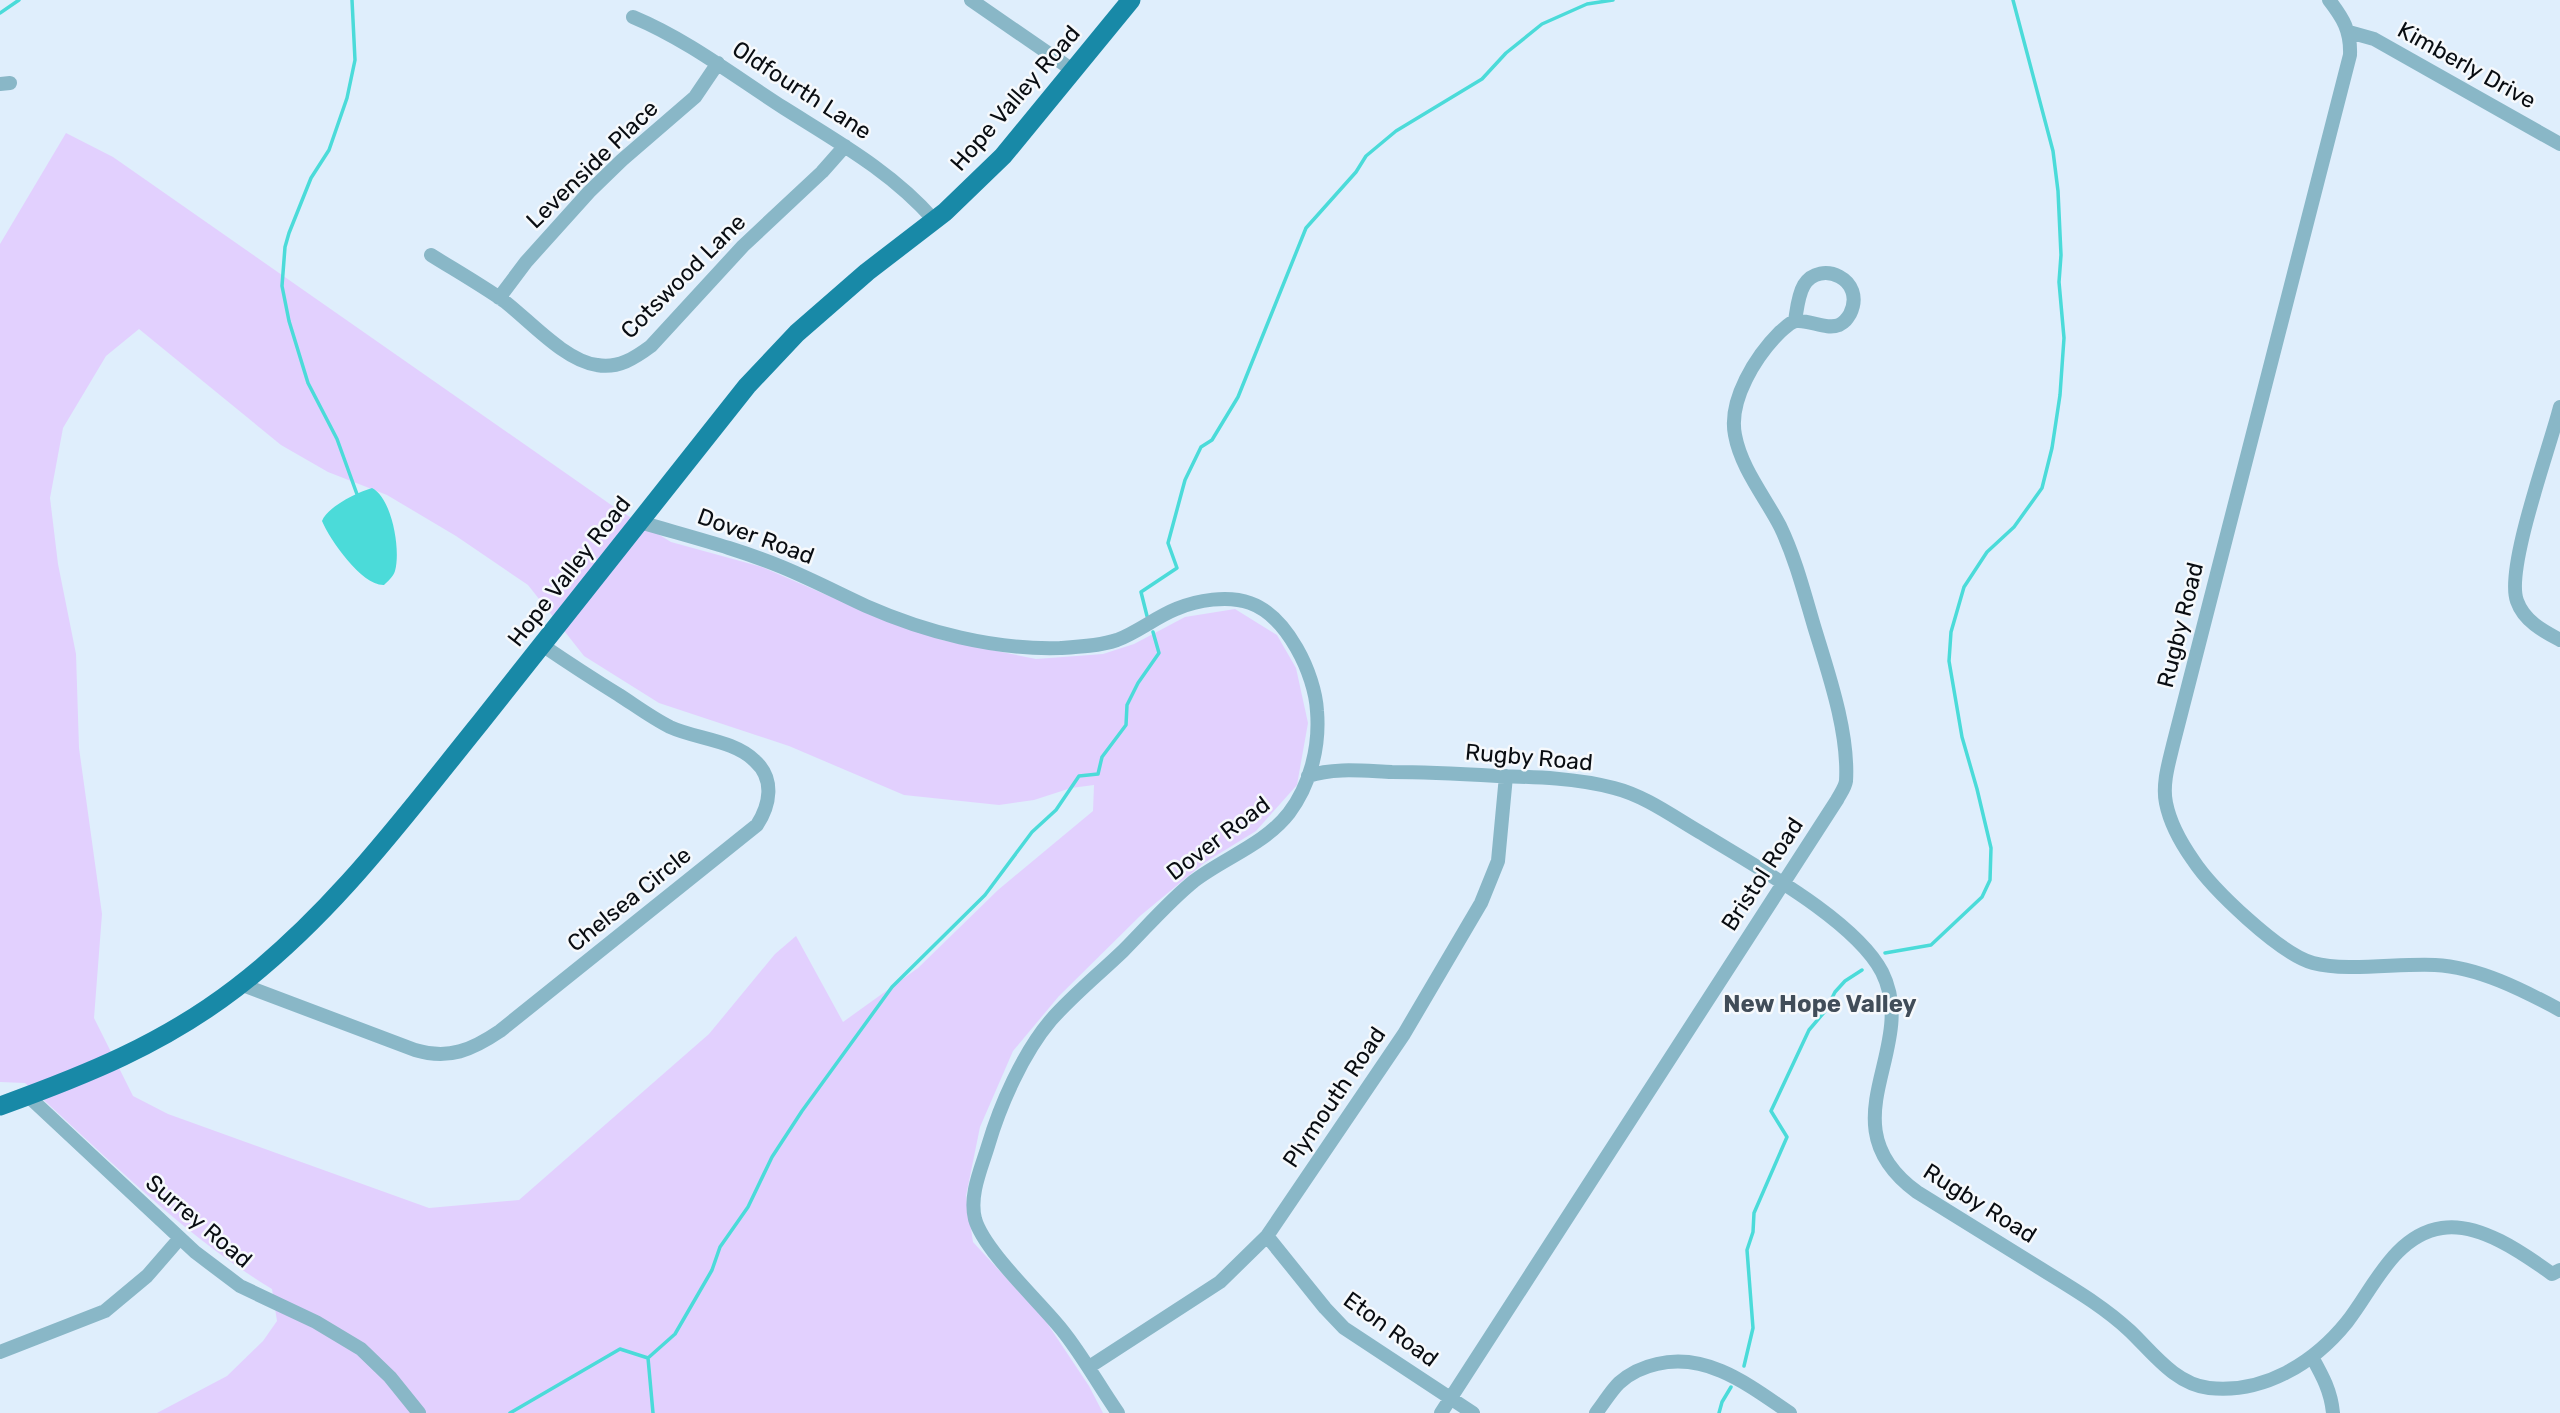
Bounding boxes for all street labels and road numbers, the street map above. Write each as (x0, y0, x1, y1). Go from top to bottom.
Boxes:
street label: Kimberly Drive (2393, 15, 2541, 115)
street label: Hope Valley Road (944, 20, 1086, 176)
street label: Oldfourth Lane (727, 35, 877, 145)
street label: Levenside Place (520, 94, 664, 234)
street label: Cotswood Lane (615, 208, 751, 344)
street label: Hope Valley Road (501, 490, 637, 652)
street label: Dover Road (694, 502, 818, 570)
street label: Rugby Road (2151, 559, 2209, 691)
street label: Rugby Road (1464, 737, 1594, 777)
street label: Dover Road (1161, 790, 1275, 886)
street label: Bristol Road (1715, 812, 1809, 936)
street label: Chelsea Circle (561, 841, 697, 957)
street label: Plymouth Road (1277, 1021, 1391, 1173)
street label: Rugby Road (1918, 1157, 2042, 1249)
street label: Surrey Road (140, 1168, 258, 1274)
street label: Eton Road (1338, 1285, 1444, 1373)

